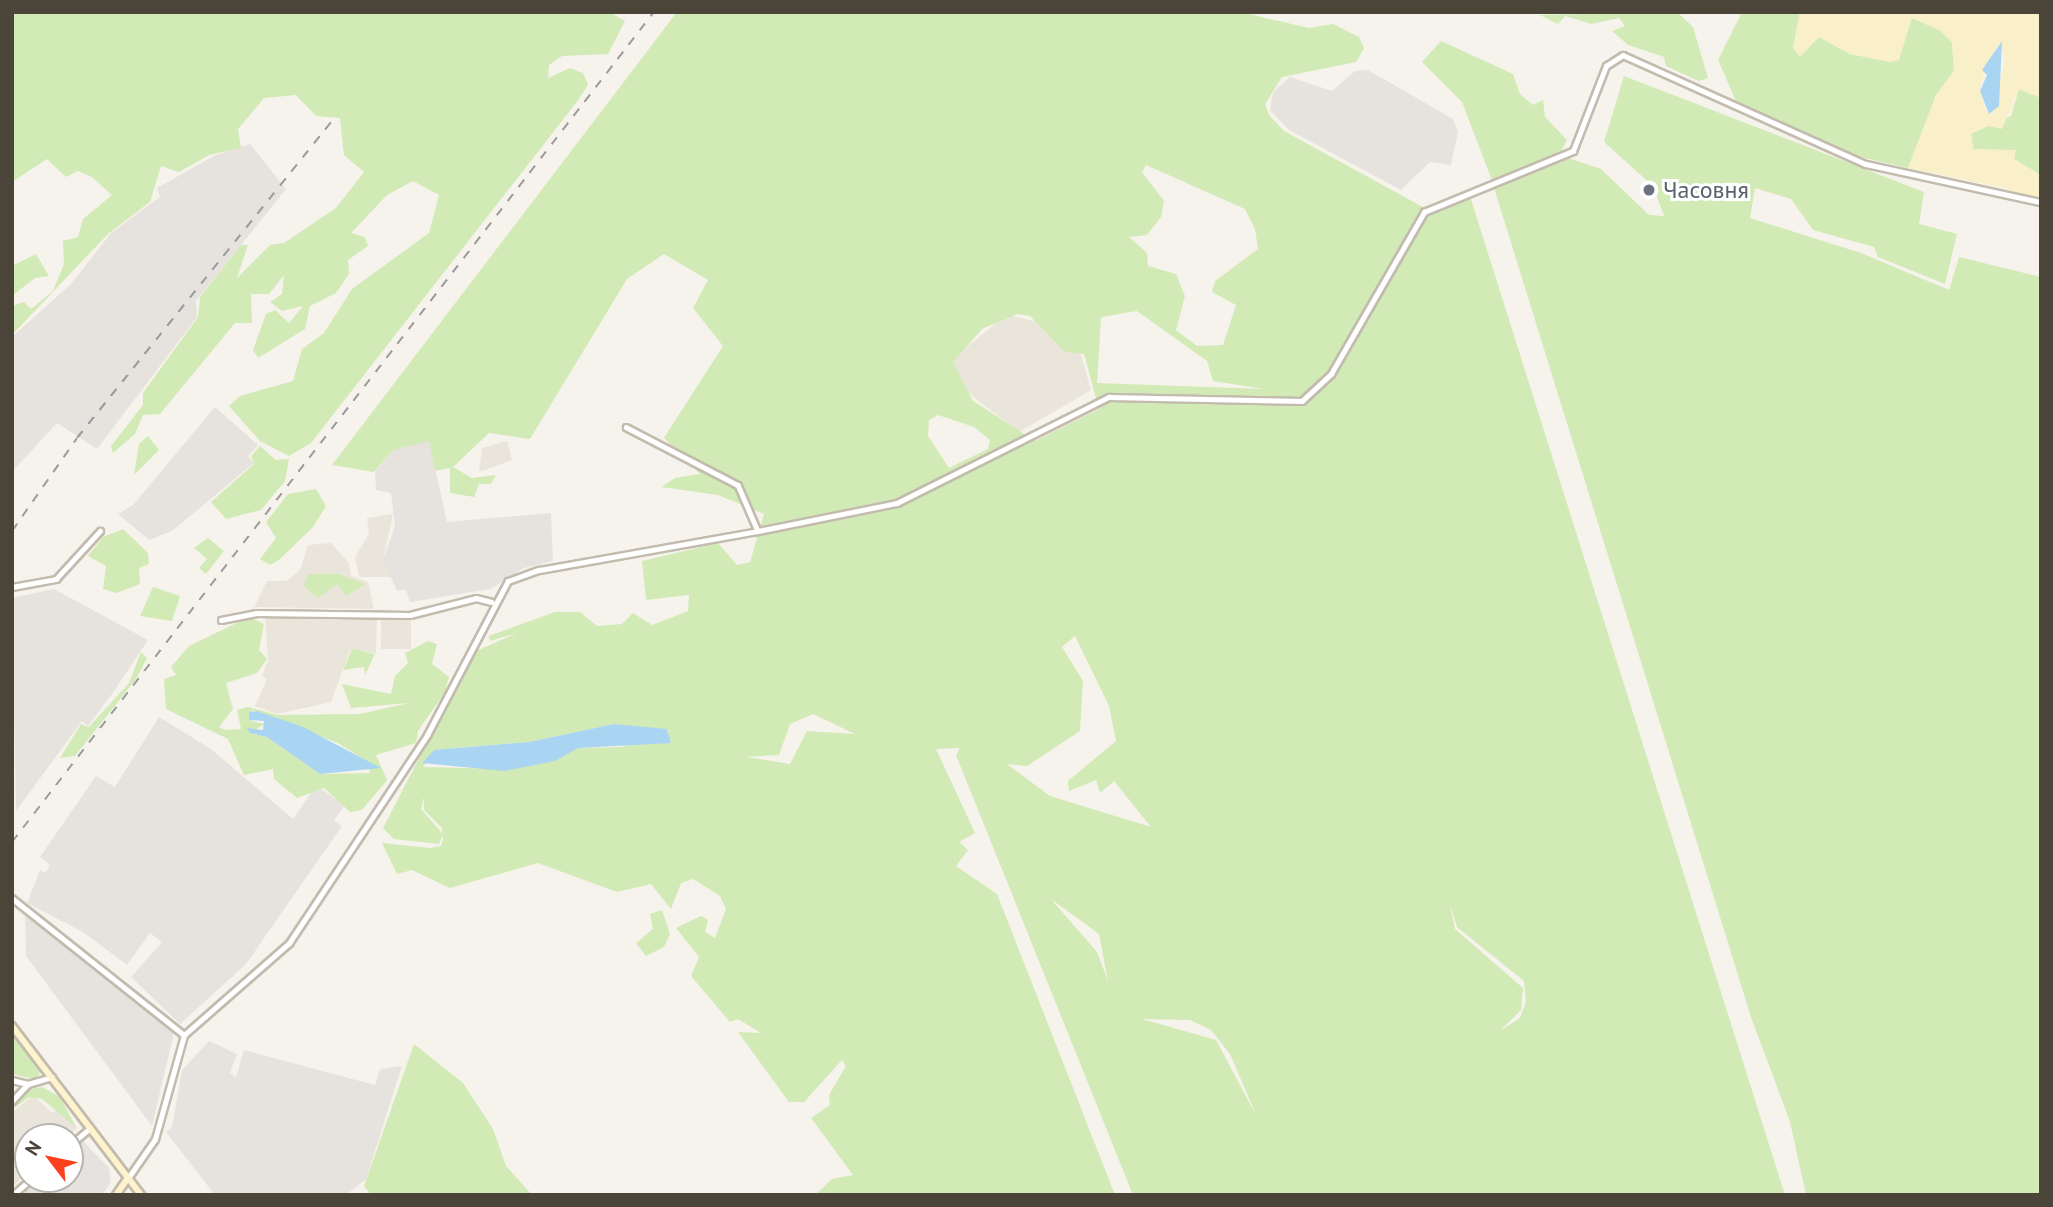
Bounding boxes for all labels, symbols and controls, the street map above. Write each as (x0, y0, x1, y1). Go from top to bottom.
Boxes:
place label: Часовня (1663, 176, 1749, 204)
marker: Часовня (1641, 182, 1657, 198)
north arrow (14, 1123, 84, 1193)
text: N (19, 1136, 46, 1160)

